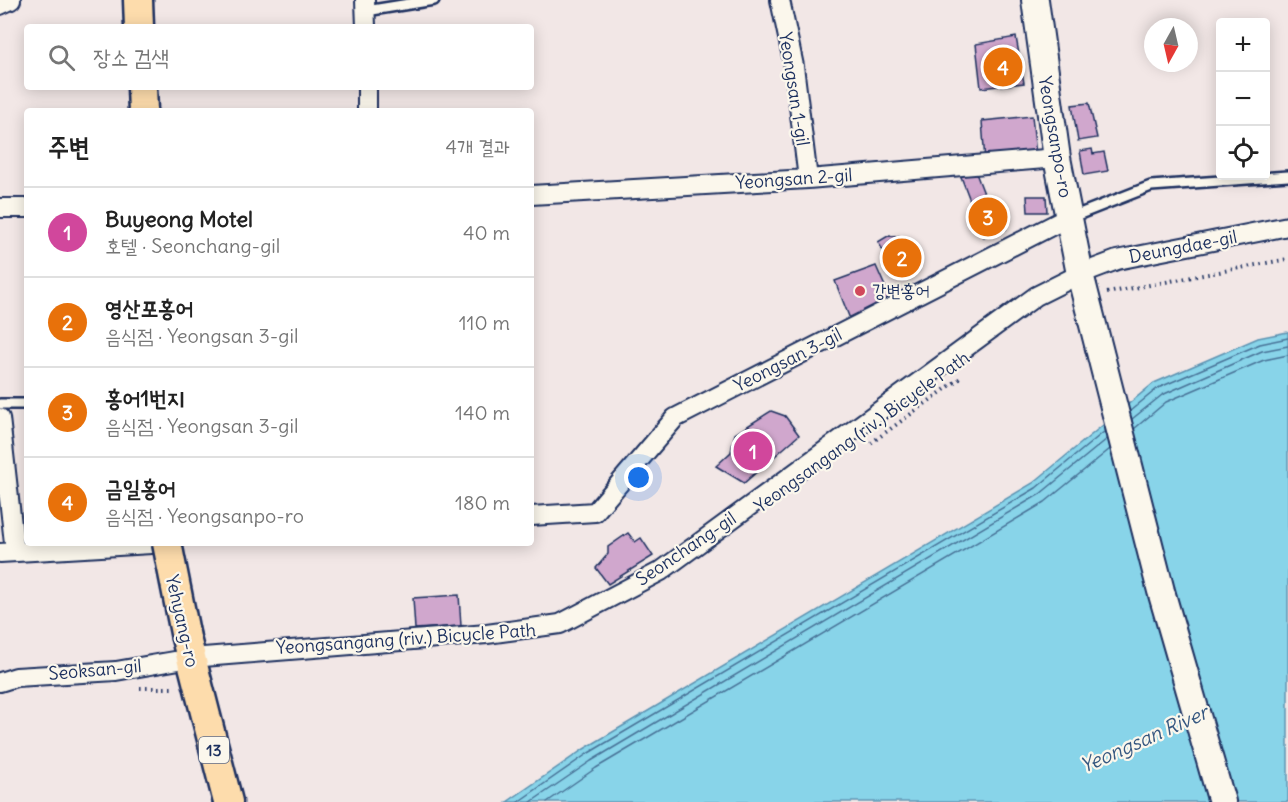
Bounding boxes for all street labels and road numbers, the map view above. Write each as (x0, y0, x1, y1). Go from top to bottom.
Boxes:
street label: Yeongsan 1-gil (774, 30, 815, 148)
street label: Yeongsanpo-ro (1033, 74, 1077, 199)
street label: Yeongsan 2-gil (735, 163, 853, 194)
street label: Deungdae-gil (1127, 225, 1239, 268)
street label: Yeongsan 3-gil (730, 322, 846, 397)
street label: Yeongsangang (riv.) Bicycle Path (750, 346, 974, 517)
street label: Seonchang-gil (631, 507, 740, 591)
street label: Yehyang-ro (161, 572, 204, 669)
street label: Yeongsangang (riv.) Bicycle Path (275, 618, 537, 659)
street label: Seoksan-gil (47, 654, 143, 685)
road number: 13 (199, 737, 229, 763)

